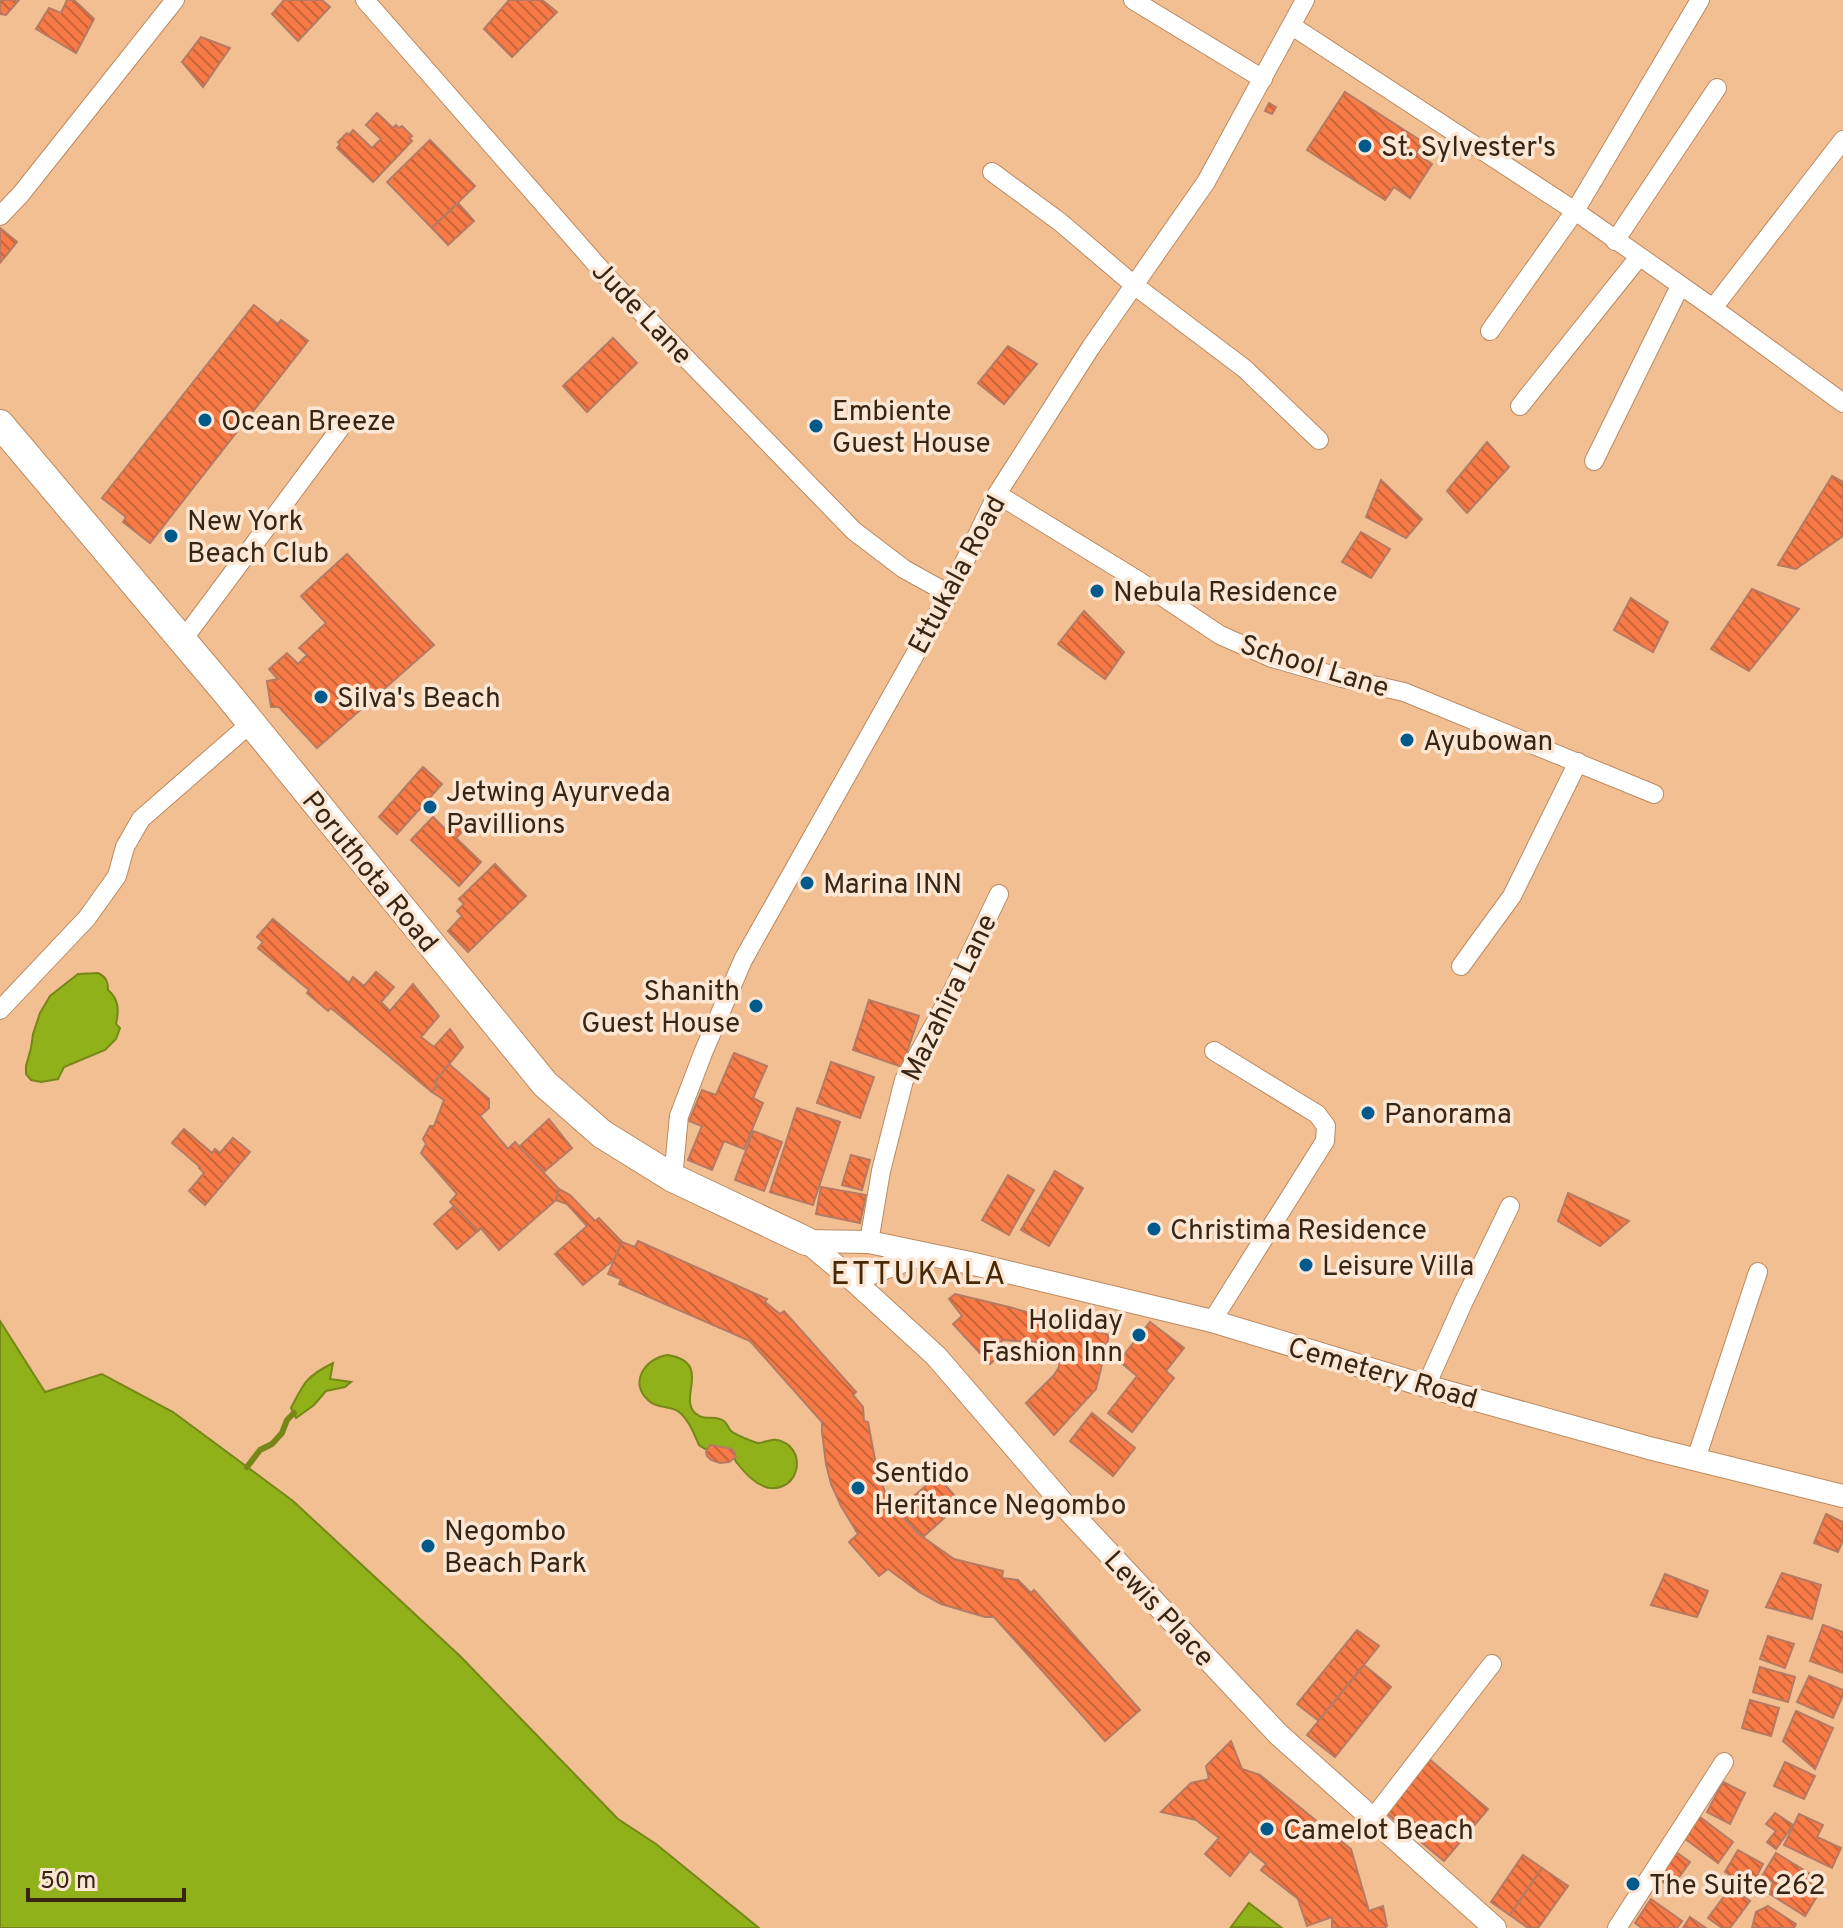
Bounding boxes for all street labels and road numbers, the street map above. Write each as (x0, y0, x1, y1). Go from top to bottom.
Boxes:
street label: Jude Lane (583, 255, 699, 373)
street label: Ettukala Road (902, 490, 1016, 661)
street label: School Lane (1235, 628, 1393, 708)
street label: Poruthota Road (293, 785, 445, 961)
street label: Mazahira Lane (895, 909, 1007, 1088)
street label: Cemetery Road (1283, 1331, 1481, 1419)
street label: Lewis Place (1095, 1544, 1221, 1676)

